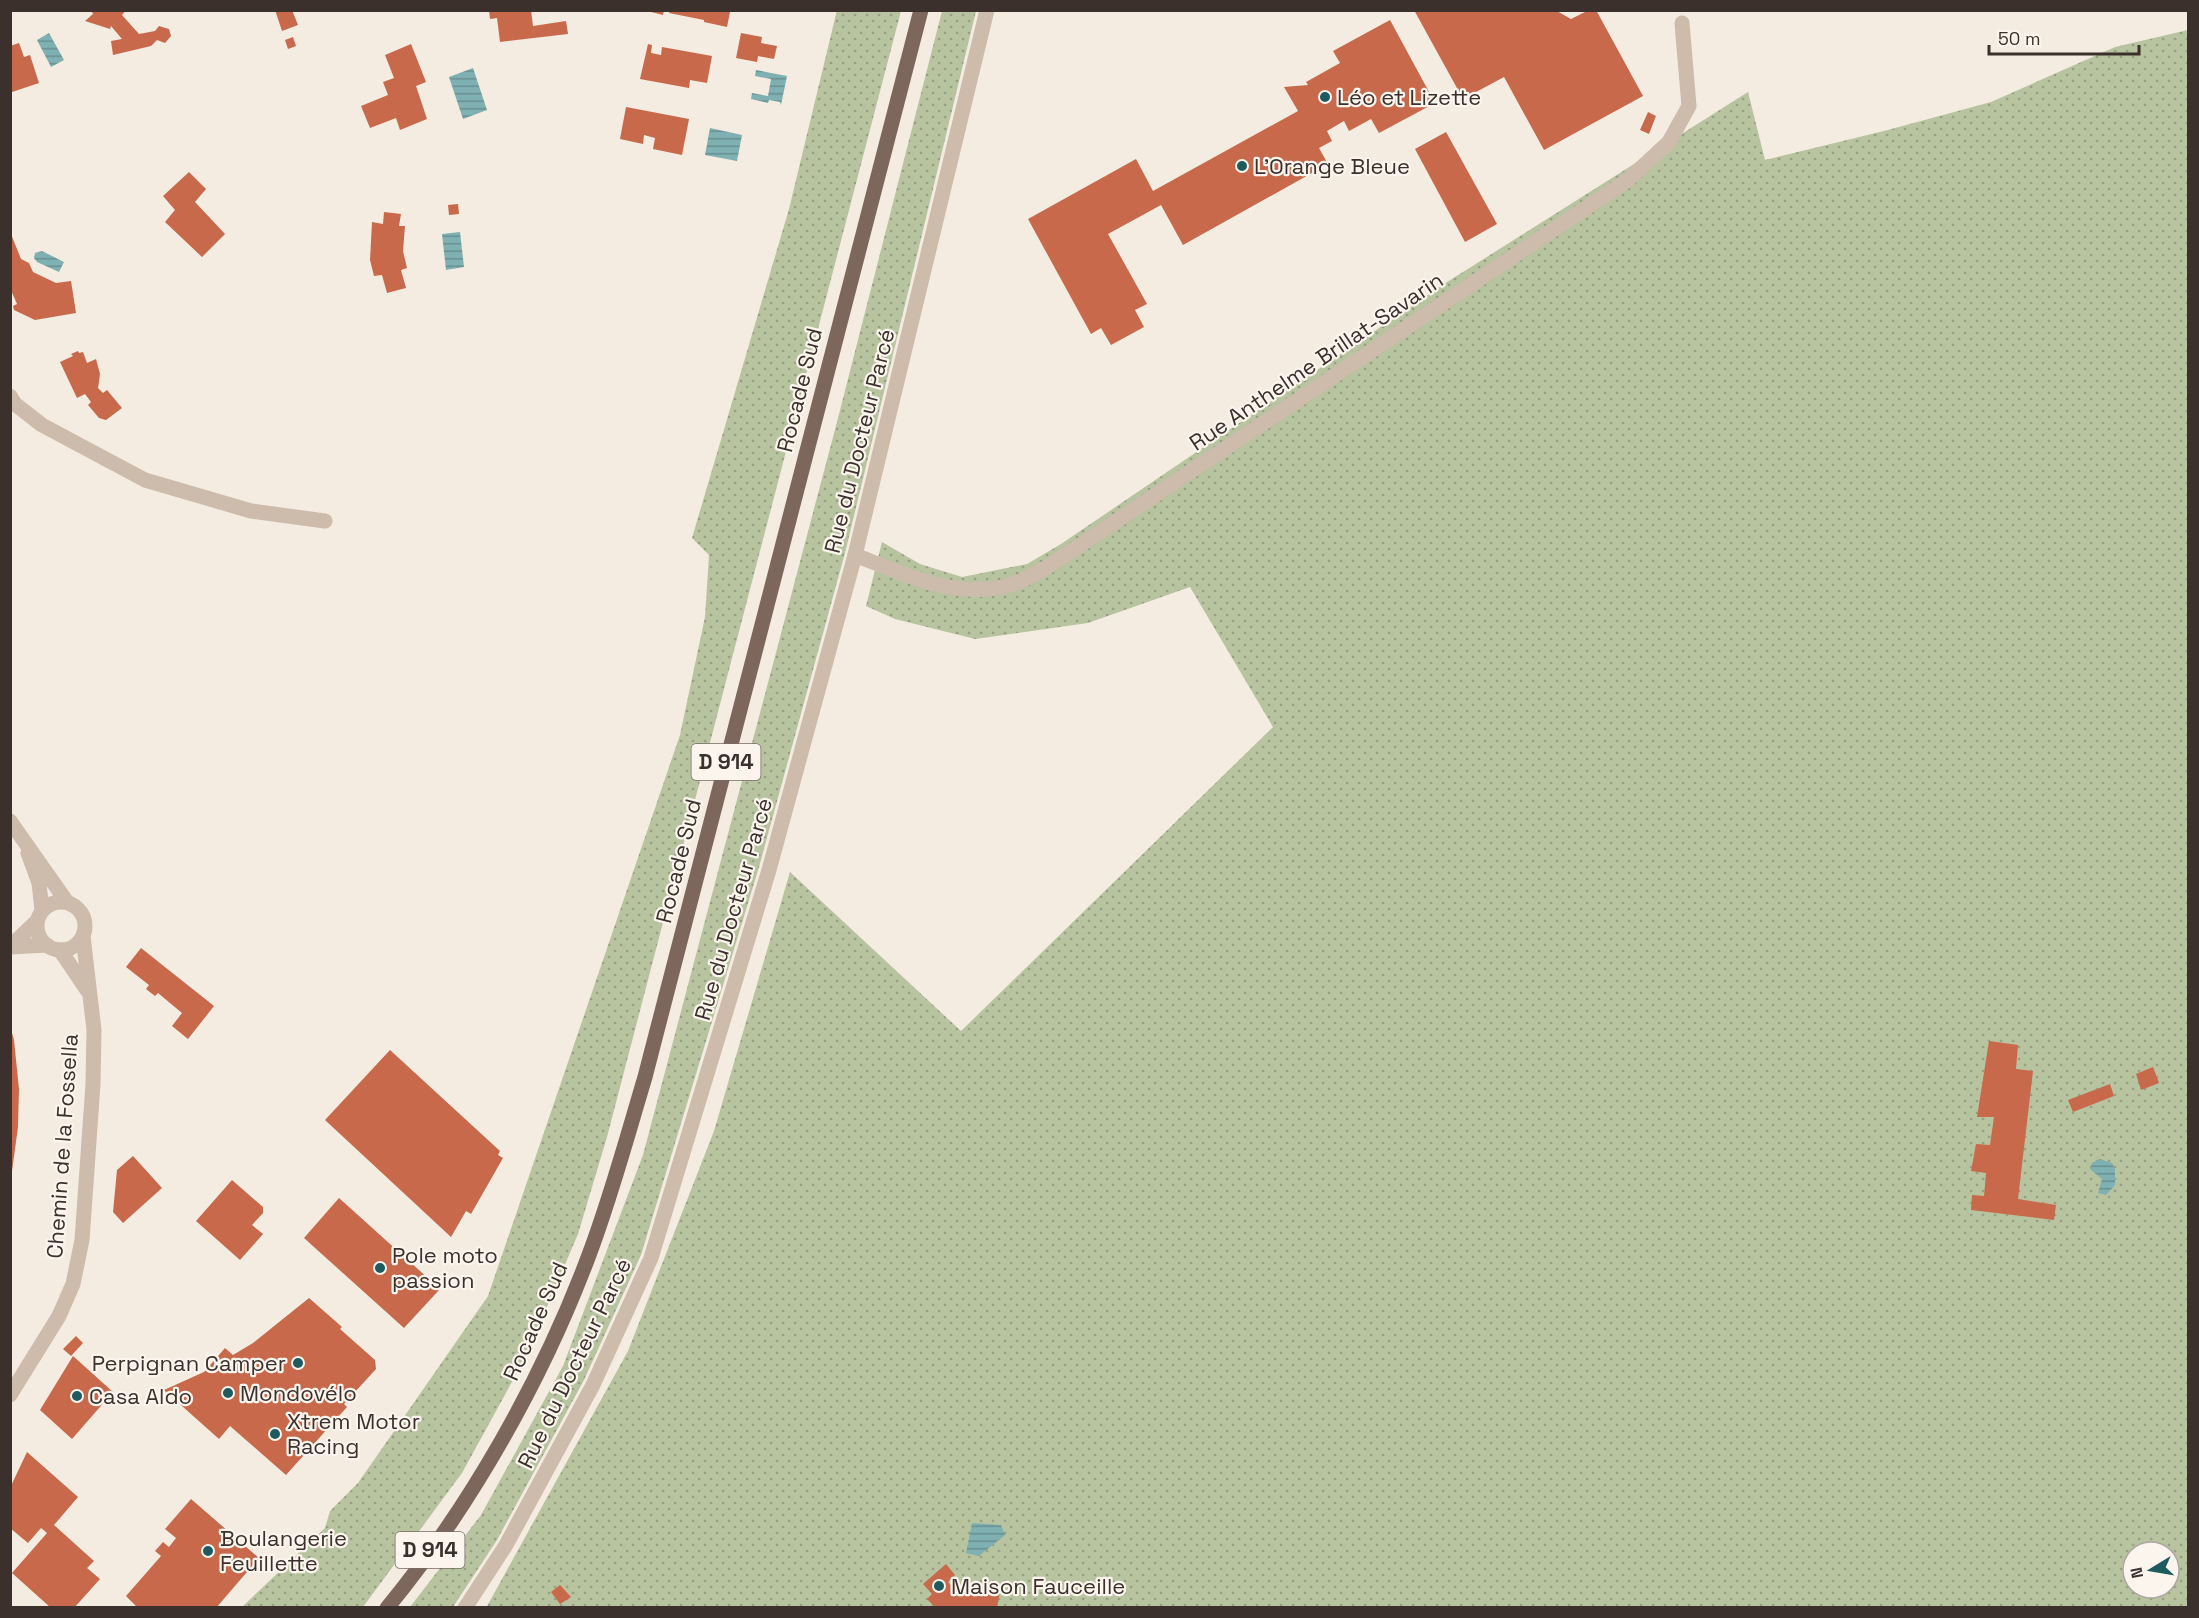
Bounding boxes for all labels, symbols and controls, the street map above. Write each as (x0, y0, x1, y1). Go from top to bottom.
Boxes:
scale bar (1989, 18, 2139, 56)
text: 50 m (1998, 27, 2040, 50)
place label: Léo et Lizette (1337, 83, 1481, 111)
marker: Léo et Lizette (1318, 90, 1332, 104)
place label: L'Orange Bleue (1254, 152, 1410, 180)
marker: L'Orange Bleue (1235, 159, 1249, 173)
street label: Rue Anthelme Brillat-Savarin (1184, 266, 1448, 456)
street label: Rocade Sud (770, 325, 828, 455)
street label: Rue du Docteur Parcé (818, 326, 900, 556)
road number: D 914 (692, 744, 760, 780)
street label: Rue du Docteur Parcé (688, 795, 778, 1023)
street label: Rocade Sud (649, 796, 707, 926)
street label: Chemin de la Fossella (40, 1032, 84, 1260)
place label: Pole moto passion (392, 1241, 498, 1294)
street label: Rue du Docteur Parcé (511, 1253, 637, 1473)
street label: Rocade Sud (496, 1257, 574, 1385)
marker: Pole moto passion (373, 1261, 387, 1275)
place label: Perpignan Camper (92, 1349, 286, 1377)
marker: Perpignan Camper (291, 1356, 305, 1370)
place label: Mondovélo (240, 1379, 357, 1407)
place label: Casa Aldo (89, 1382, 192, 1410)
marker: Mondovélo (221, 1386, 235, 1400)
marker: Casa Aldo (70, 1389, 84, 1403)
place label: Xtrem Motor Racing (287, 1407, 420, 1460)
marker: Xtrem Motor Racing (268, 1427, 282, 1441)
place label: Boulangerie Feuillette (220, 1524, 347, 1577)
road number: D 914 (396, 1532, 464, 1568)
north arrow (2121, 1540, 2181, 1600)
marker: Boulangerie Feuillette (201, 1544, 215, 1558)
text: N (2125, 1565, 2148, 1580)
place label: Maison Fauceille (951, 1572, 1125, 1600)
marker: Maison Fauceille (932, 1579, 946, 1593)

